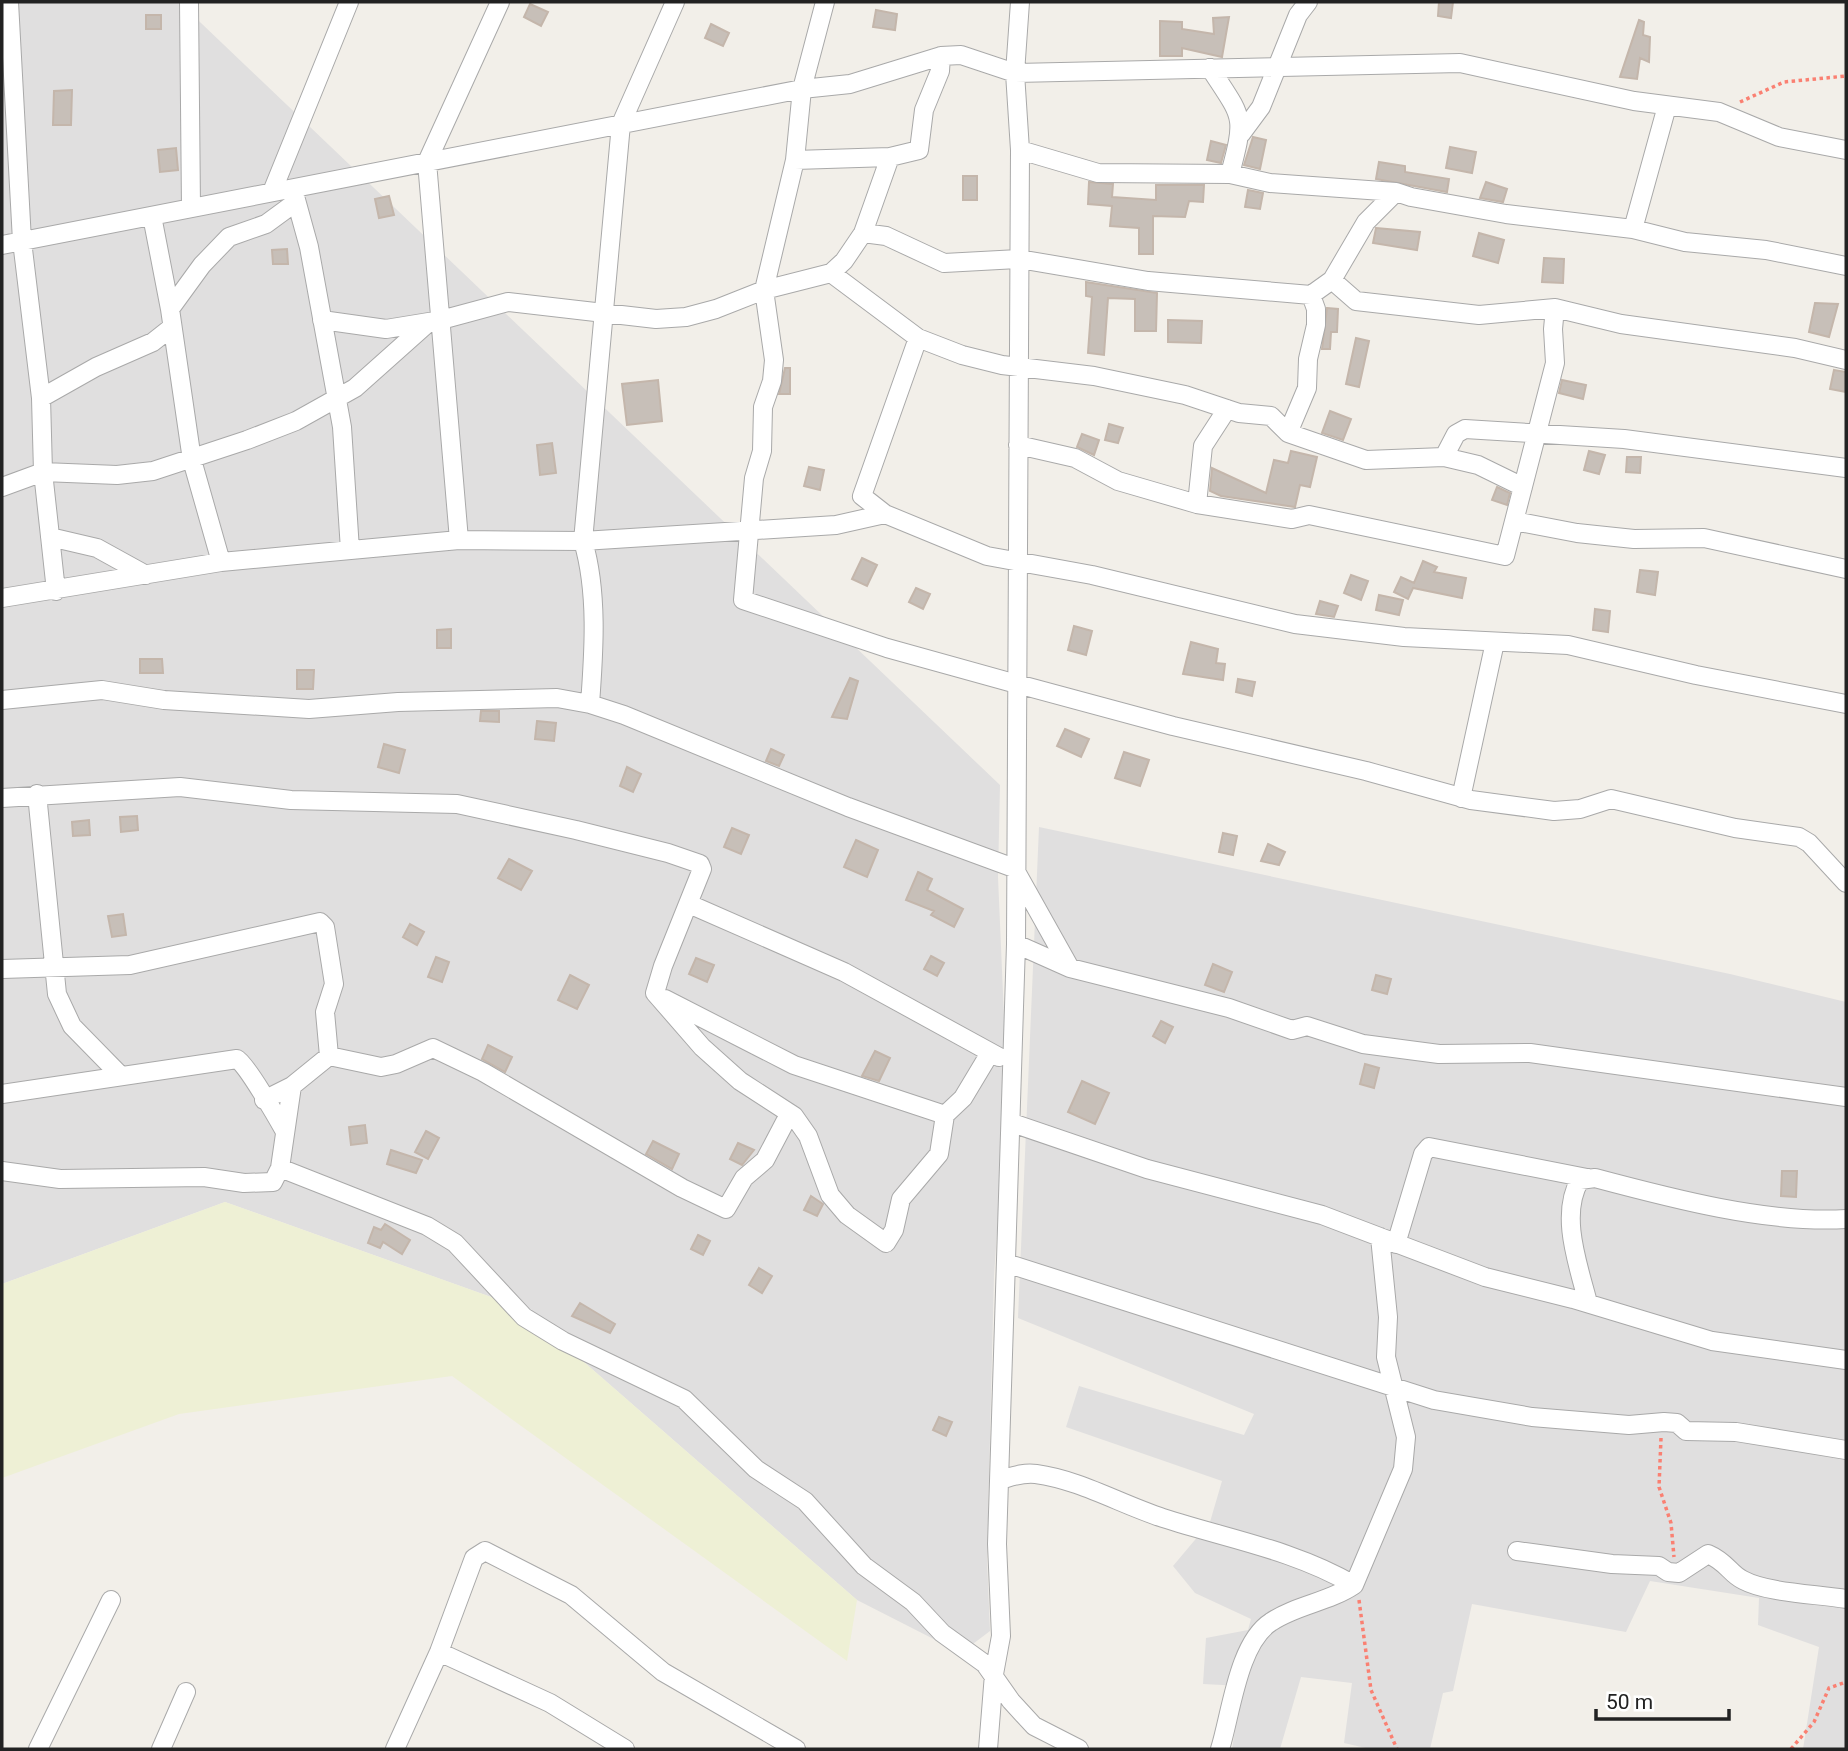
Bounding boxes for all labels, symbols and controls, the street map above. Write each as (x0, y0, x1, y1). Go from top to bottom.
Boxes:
scale bar (1596, 1678, 1729, 1722)
text: 50 m (1606, 1690, 1653, 1714)

